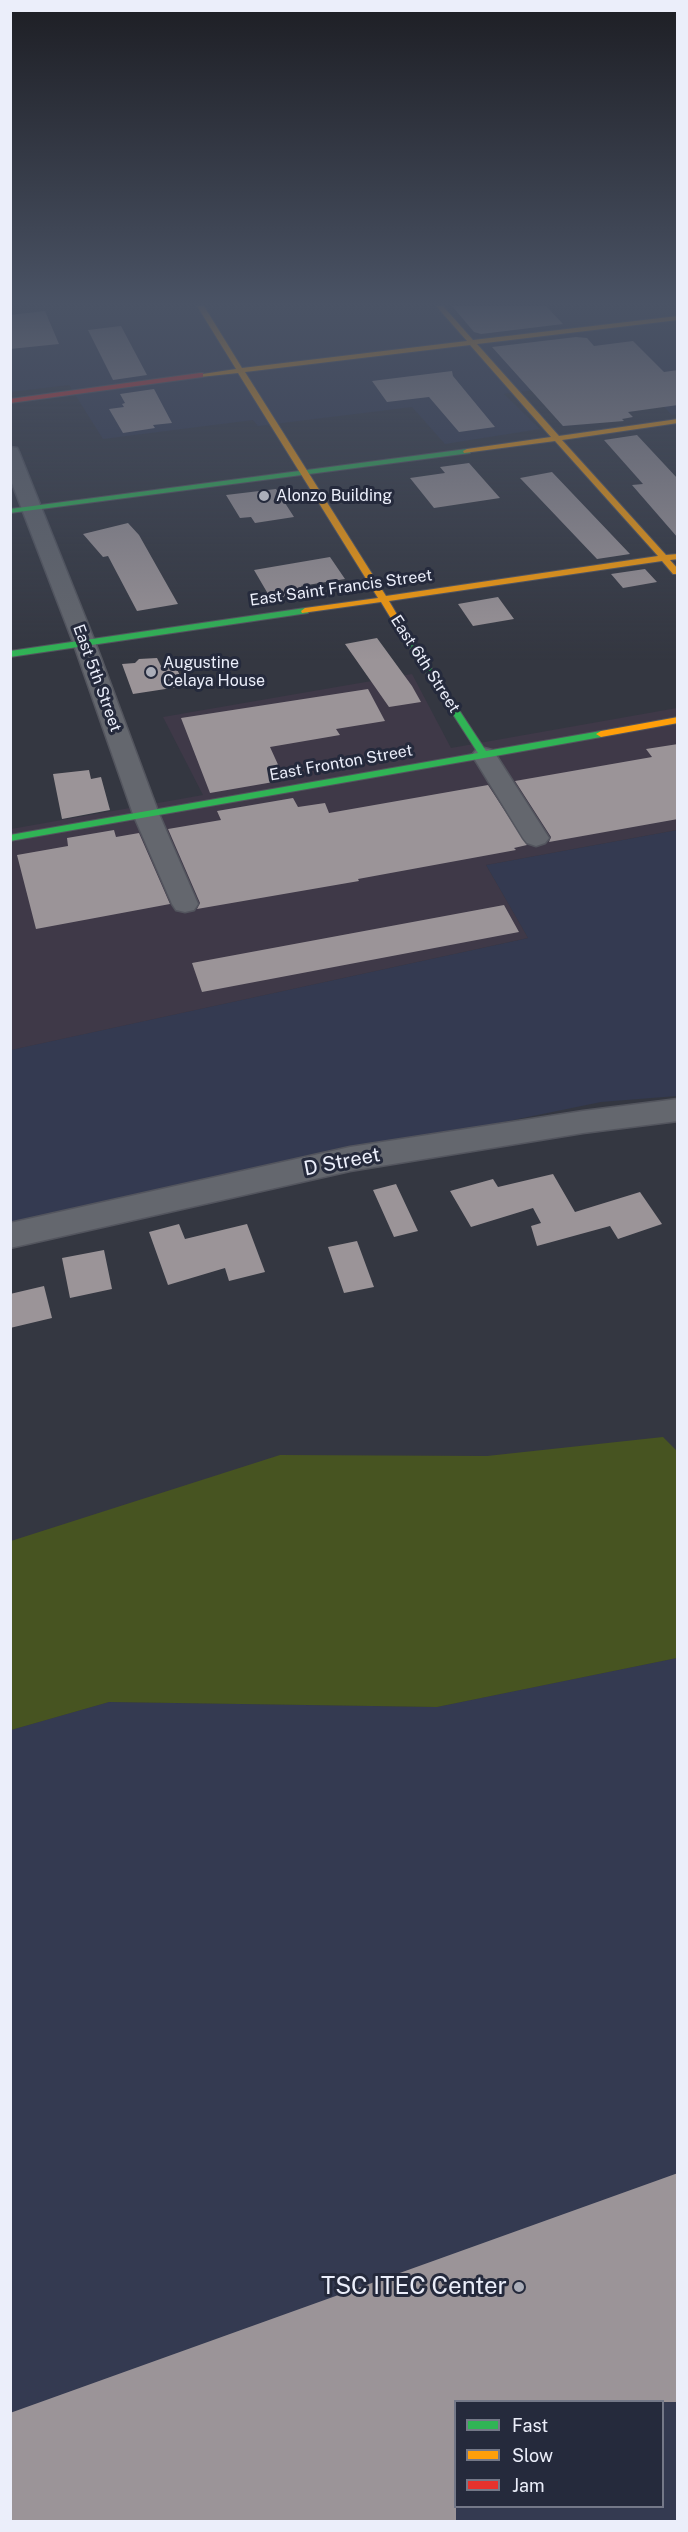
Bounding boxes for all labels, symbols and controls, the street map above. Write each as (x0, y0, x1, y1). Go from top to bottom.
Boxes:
place label: Alonzo Building (276, 486, 392, 506)
marker: Alonzo Building (257, 489, 271, 503)
street label: East Saint Francis Street (249, 566, 433, 610)
street label: East 6th Street (386, 612, 464, 716)
street label: East 5th Street (69, 622, 125, 734)
place label: Augustine Celaya House (163, 653, 265, 691)
marker: Augustine Celaya House (144, 665, 158, 679)
street label: East Fronton Street (268, 741, 414, 785)
street label: D Street (302, 1143, 382, 1181)
place label: TSC ITEC Center (321, 2273, 507, 2301)
marker: TSC ITEC Center (512, 2280, 526, 2294)
legend (454, 2400, 664, 2508)
text: Fast (512, 2415, 548, 2436)
text: Slow (512, 2445, 553, 2466)
text: Jam (512, 2475, 545, 2496)

